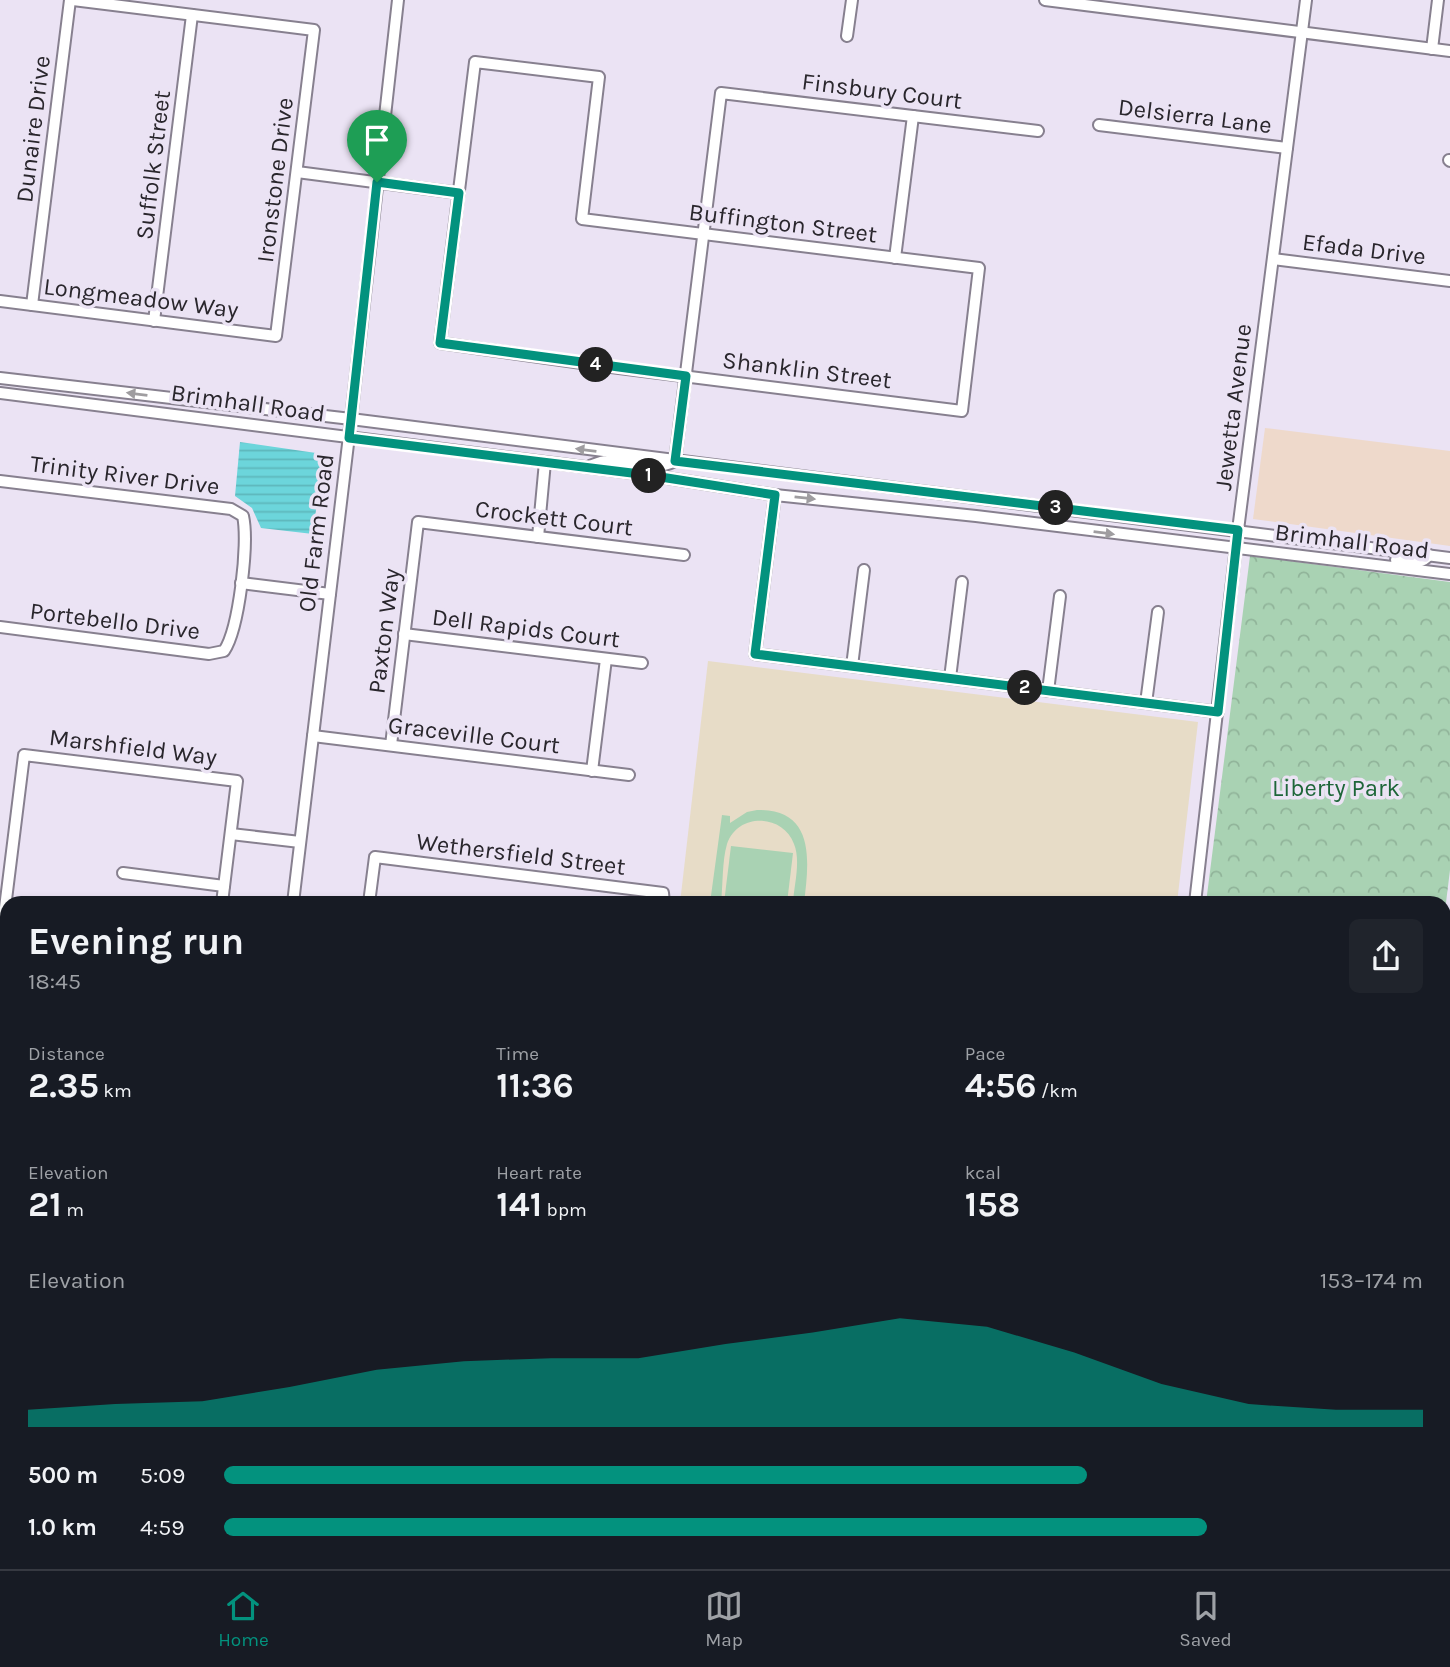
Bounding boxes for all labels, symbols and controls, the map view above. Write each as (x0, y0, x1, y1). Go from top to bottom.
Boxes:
street label: Dunaire Drive (10, 54, 56, 204)
street label: Finsbury Court (800, 67, 964, 115)
street label: Suffolk Street (130, 89, 176, 241)
street label: Delsierra Lane (1117, 93, 1273, 139)
street label: Ironstone Drive (251, 96, 299, 264)
pin (347, 110, 407, 182)
icon: arrive (358, 121, 396, 159)
street label: Buffington Street (687, 198, 879, 248)
street label: Efada Drive (1301, 228, 1427, 270)
street label: Longmeadow Way (42, 272, 240, 324)
street label: Jewetta Avenue (1209, 322, 1257, 492)
street label: Shanklin Street (721, 346, 893, 394)
pin: 4 (578, 348, 614, 382)
text: 4 (590, 353, 601, 375)
street label: Brimhall Road (169, 378, 327, 428)
one-way arrow (126, 389, 148, 400)
one-way arrow (575, 444, 597, 455)
street label: Trinity River Drive (29, 450, 221, 500)
street label: Old Farm Road (292, 452, 340, 614)
pin: 1 (632, 458, 666, 494)
text: 1 (645, 464, 652, 486)
pin: 3 (1038, 490, 1074, 526)
one-way arrow (794, 493, 816, 504)
street label: Crockett Court (474, 494, 634, 542)
text: 3 (1050, 496, 1061, 518)
street label: Brimhall Road (1273, 518, 1431, 564)
one-way arrow (1093, 527, 1115, 538)
street label: Paxton Way (362, 567, 406, 695)
street label: Portebello Drive (28, 597, 202, 645)
street label: Dell Rapids Court (430, 603, 622, 653)
pin: 2 (1007, 670, 1042, 706)
text: 2 (1019, 676, 1030, 698)
street label: Graceville Court (387, 711, 561, 759)
street label: Marshfield Way (48, 723, 218, 771)
park label: Liberty Park (1272, 774, 1400, 802)
street label: Wethersfield Street (415, 827, 627, 881)
text: Evening run (28, 919, 244, 964)
button: share (1349, 919, 1423, 993)
text: 18:45 (28, 968, 81, 995)
text: Distance (28, 1043, 105, 1065)
text: Time (496, 1043, 539, 1065)
text: Pace (965, 1043, 1005, 1065)
text: 2.35 (28, 1065, 99, 1106)
text: 11:36 (496, 1065, 574, 1106)
text: 4:56 (965, 1065, 1037, 1106)
text: km (99, 1080, 132, 1102)
text: /km (1037, 1080, 1078, 1102)
text: Elevation (28, 1162, 108, 1184)
text: Heart rate (496, 1162, 582, 1184)
text: kcal (965, 1162, 1001, 1184)
text: 21 (28, 1184, 62, 1225)
text: 141 (496, 1184, 542, 1225)
text: 158 (965, 1184, 1020, 1225)
text: m (62, 1199, 84, 1221)
text: bpm (542, 1199, 587, 1221)
text: Elevation (28, 1267, 125, 1294)
text: 153–174 m (1320, 1267, 1423, 1294)
text: 500 m (28, 1462, 98, 1489)
text: 5:09 (140, 1462, 185, 1489)
text: 1.0 km (28, 1514, 97, 1541)
text: 4:59 (140, 1514, 184, 1541)
tab: Home (218, 1587, 269, 1651)
tab: Map (705, 1587, 743, 1651)
tab: Saved (1179, 1587, 1232, 1651)

